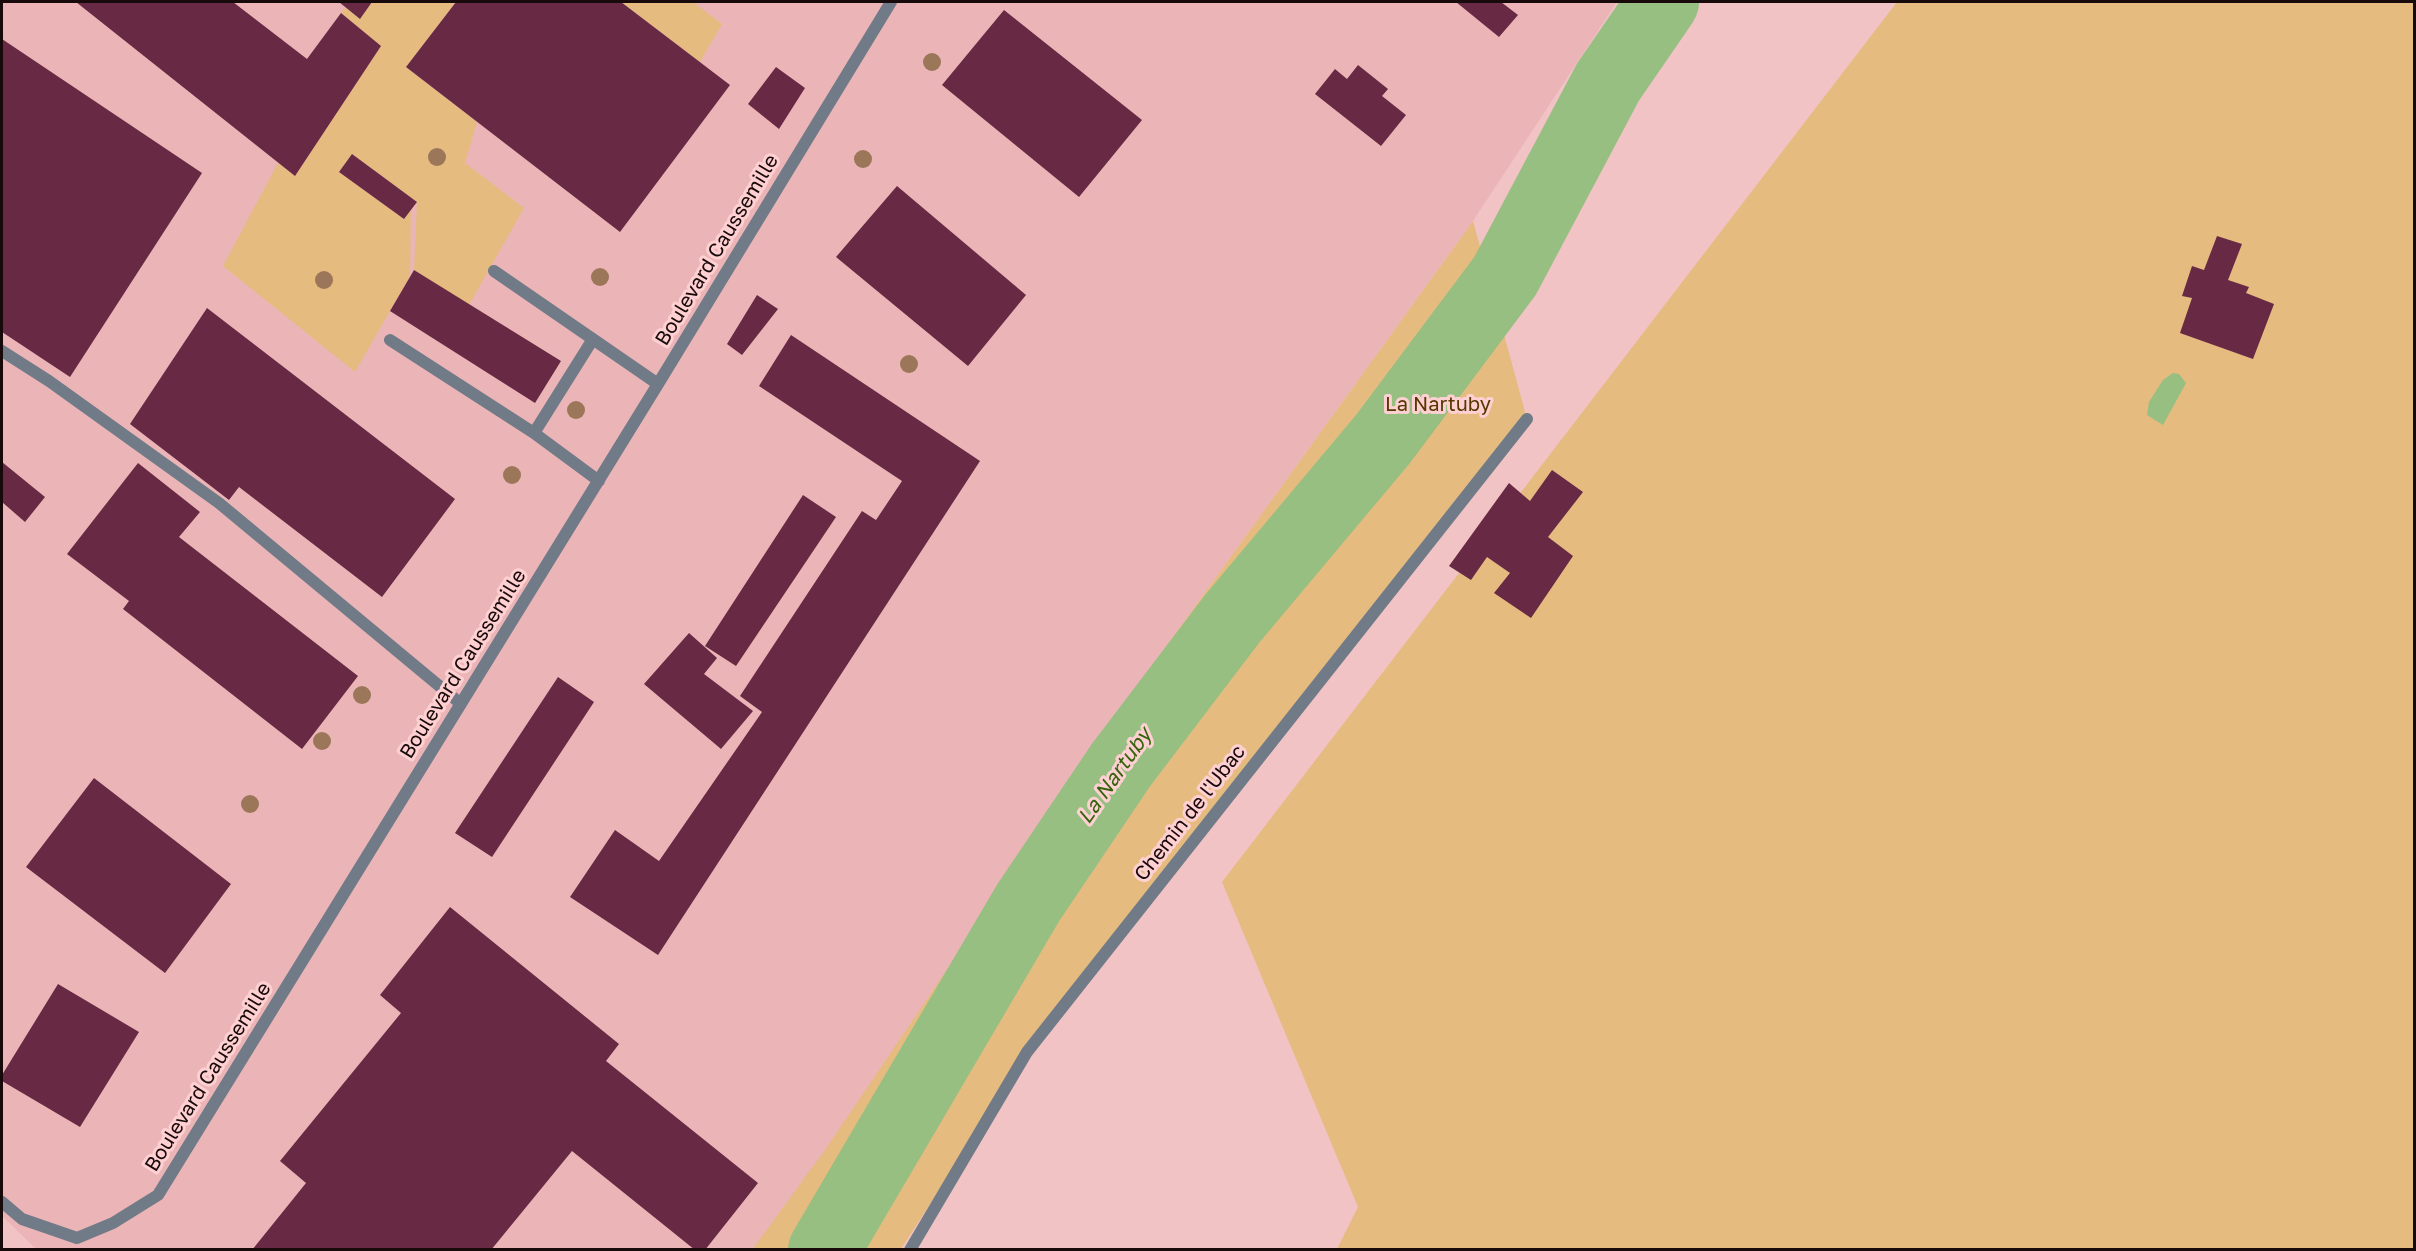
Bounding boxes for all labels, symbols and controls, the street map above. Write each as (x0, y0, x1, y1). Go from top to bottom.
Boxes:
street label: Boulevard Caussemille (650, 150, 784, 350)
park label: La Nartuby (1385, 393, 1491, 417)
street label: Boulevard Caussemille (395, 565, 531, 763)
water label: La Nartuby (1073, 723, 1157, 829)
street label: Chemin de l'Ubac (1129, 740, 1251, 886)
street label: Boulevard Caussemille (140, 978, 276, 1176)

